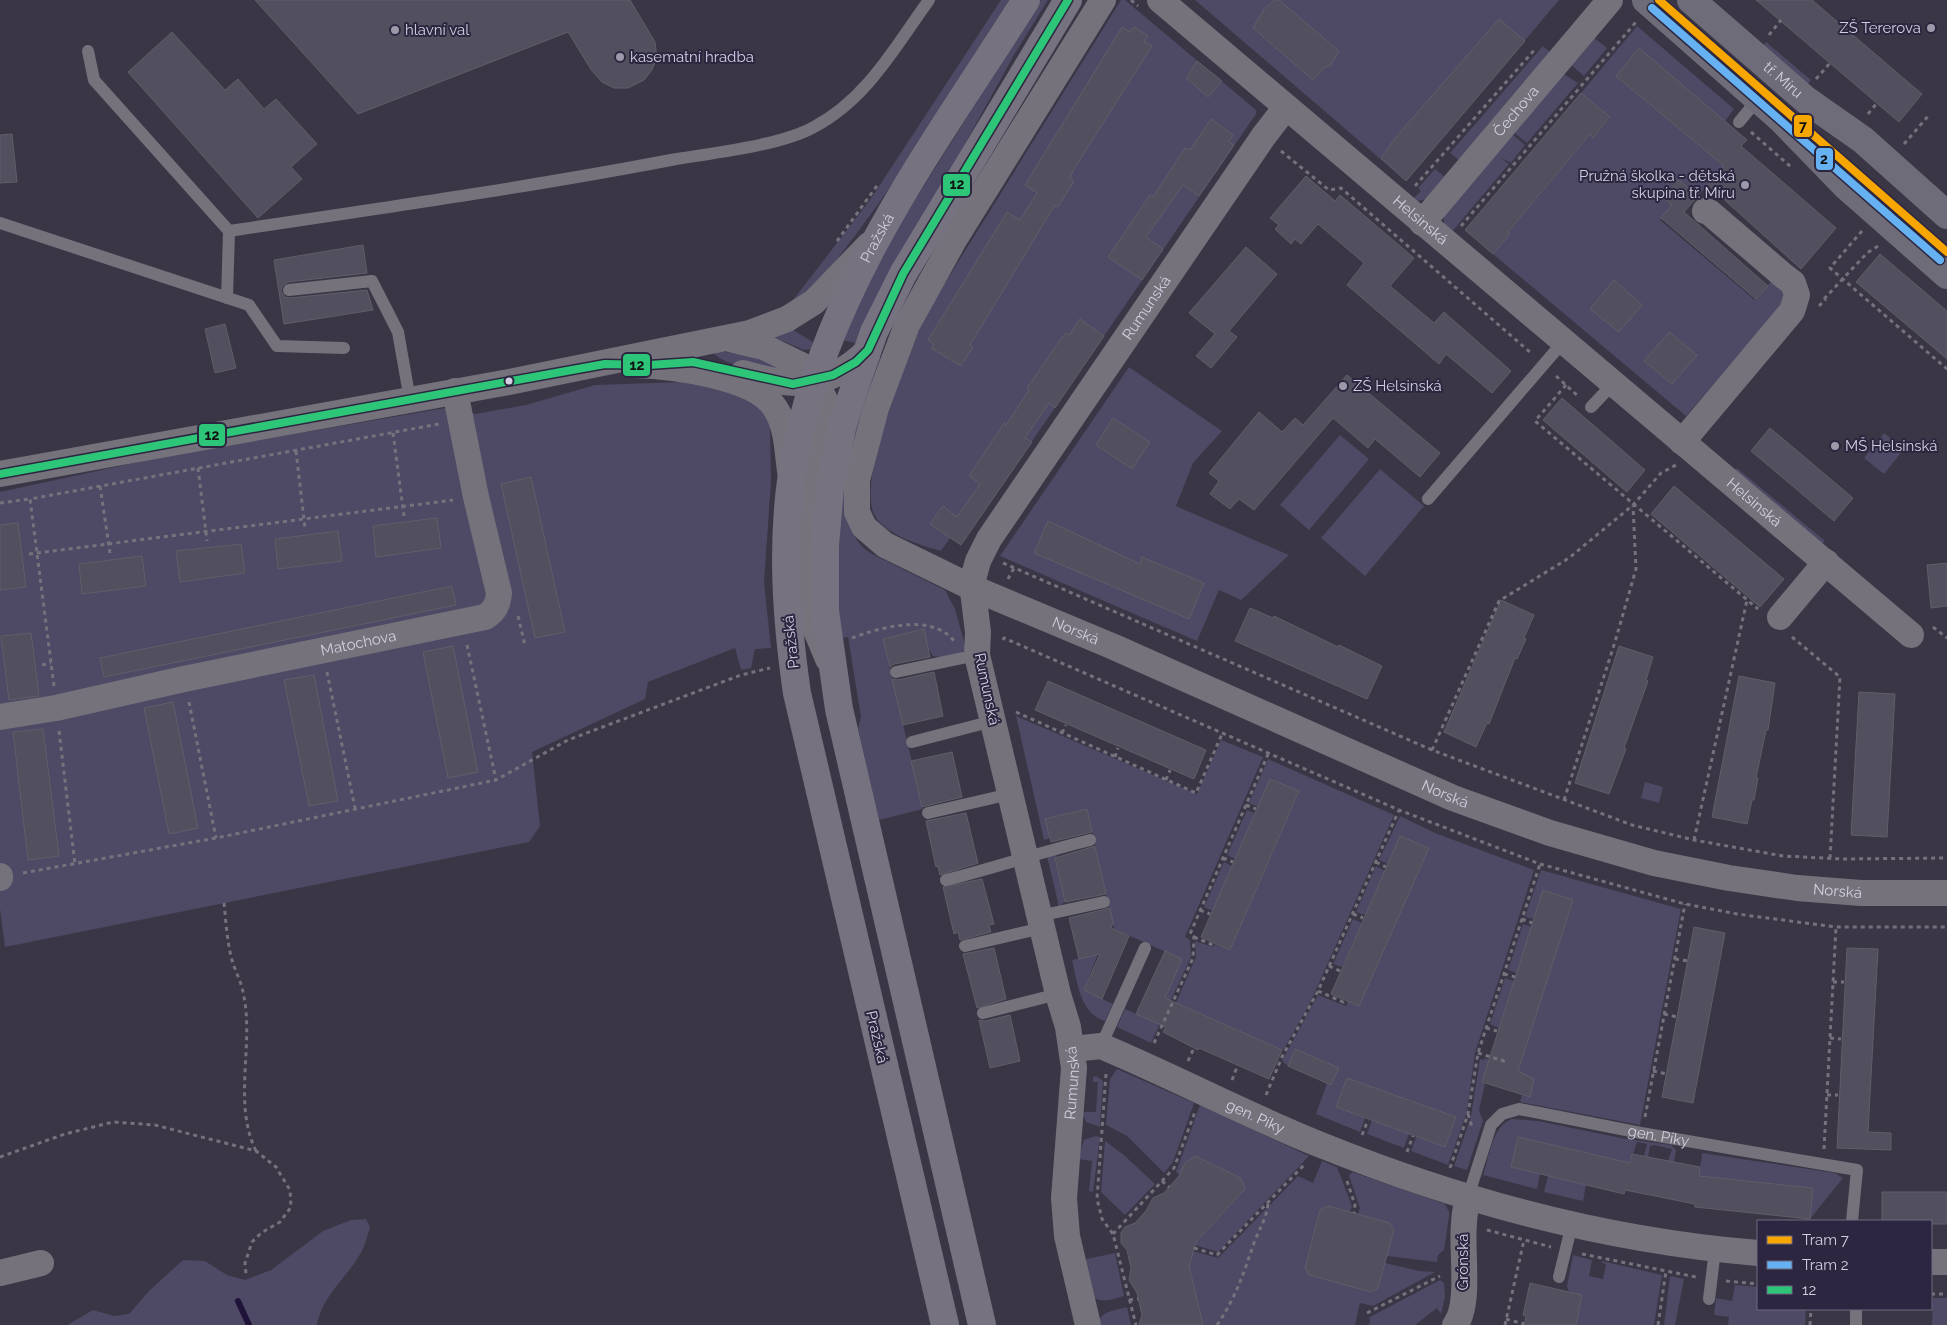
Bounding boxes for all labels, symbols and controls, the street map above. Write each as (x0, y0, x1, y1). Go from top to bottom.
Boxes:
place label: ZŠ Tererova (1839, 18, 1921, 37)
place label: hlavní val (405, 21, 470, 39)
marker: ZŠ Tererova (1925, 22, 1937, 34)
marker: hlavní val (389, 24, 401, 36)
place label: kasematní hradba (630, 48, 754, 66)
marker: kasematní hradba (614, 51, 626, 63)
street label: tř. Míru (1760, 58, 1806, 102)
street label: Čechova (1489, 82, 1543, 140)
line badge: 7 (1793, 114, 1813, 138)
text: 7 (1799, 118, 1807, 134)
line badge: 2 (1815, 147, 1834, 171)
text: 2 (1820, 151, 1828, 167)
place label: Pružná školka - dětská skupina tř. Míru (1579, 167, 1735, 202)
line badge: 12 (942, 173, 971, 197)
text: 12 (950, 176, 965, 192)
marker: Pružná školka - dětská skupina tř. Míru (1739, 179, 1751, 191)
street label: Helsinská (1389, 192, 1452, 249)
street label: Pražská (857, 210, 898, 266)
street label: Rumunská (1118, 272, 1175, 343)
line badge: 12 (622, 353, 651, 377)
text: 12 (630, 357, 645, 373)
unlabelled marker (504, 376, 514, 386)
place label: ZŠ Helsinská (1353, 376, 1442, 395)
marker: ZŠ Helsinská (1337, 380, 1349, 392)
line badge: 12 (198, 423, 226, 447)
text: 12 (205, 427, 220, 443)
place label: MŠ Helsinská (1845, 436, 1938, 455)
marker: MŠ Helsinská (1829, 440, 1841, 452)
street label: Helsinská (1723, 474, 1785, 531)
street label: Norská (1049, 613, 1102, 649)
street label: Pražská (779, 614, 803, 670)
street label: Matochova (319, 627, 398, 660)
street label: Rumunská (971, 651, 1003, 727)
street label: Norská (1419, 776, 1471, 812)
street label: Norská (1812, 880, 1863, 902)
street label: Pražská (862, 1009, 892, 1065)
street label: Rumunská (1061, 1045, 1083, 1120)
street label: gen. Píky (1223, 1095, 1287, 1138)
street label: gen. Píky (1626, 1122, 1691, 1150)
legend (1757, 1220, 1932, 1310)
text: Tram 7 (1802, 1231, 1849, 1249)
street label: Grónská (1454, 1234, 1472, 1290)
text: Tram 2 (1802, 1256, 1849, 1274)
text: 12 (1802, 1281, 1816, 1299)

